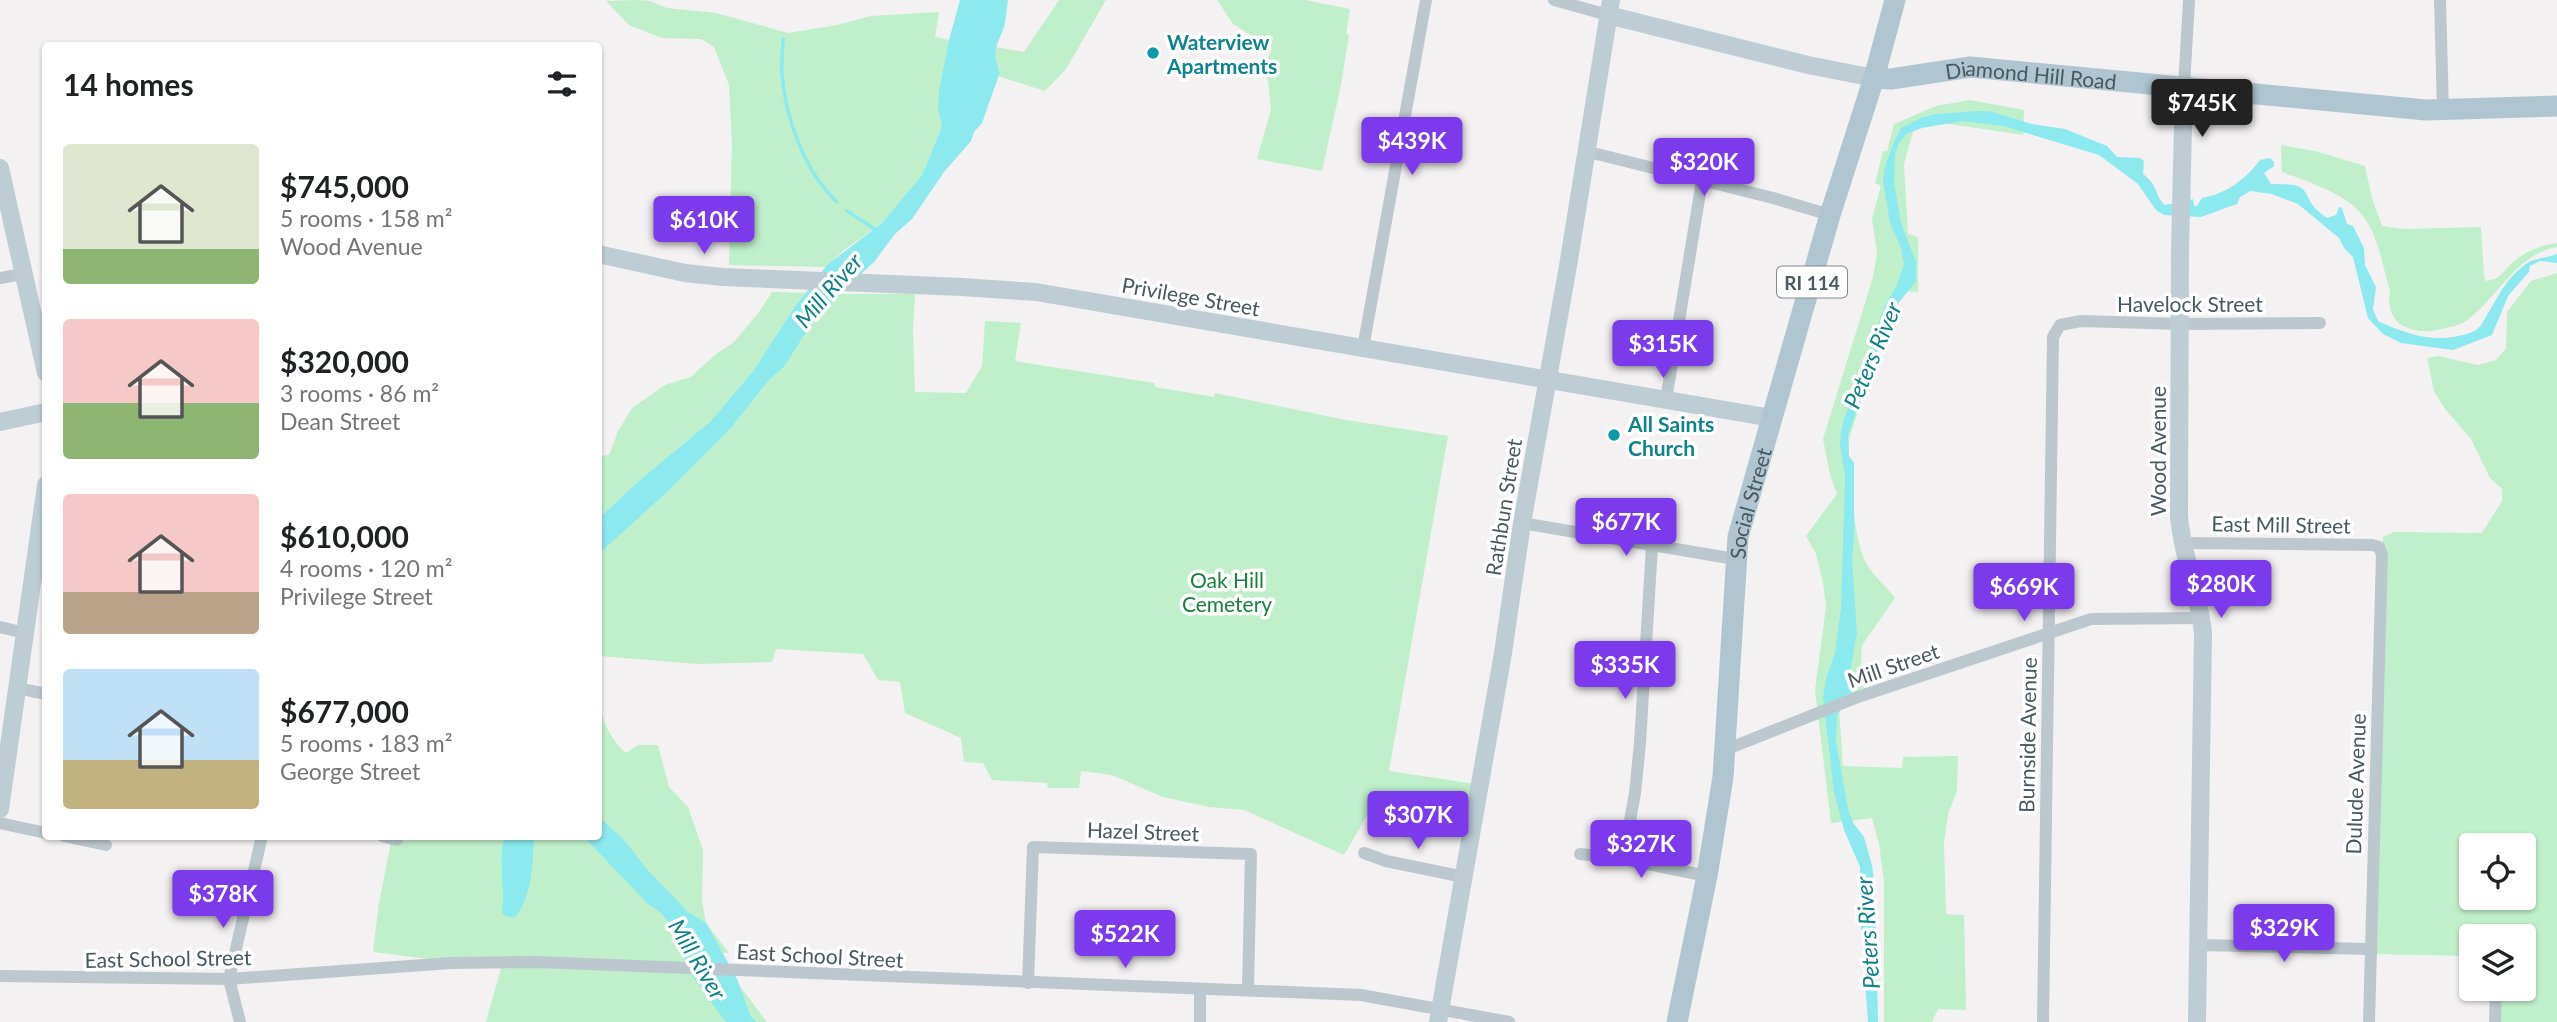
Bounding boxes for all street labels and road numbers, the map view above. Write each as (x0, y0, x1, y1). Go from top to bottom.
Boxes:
street label: Diamond Hill Road (1943, 54, 2118, 93)
road number: RI 114 (1777, 266, 1847, 298)
street label: Privilege Street (1120, 272, 1262, 321)
street label: Havelock Street (2117, 291, 2263, 316)
street label: Wood Avenue (2145, 386, 2170, 516)
street label: Rathbun Street (1480, 436, 1526, 577)
street label: Social Street (1724, 444, 1776, 560)
street label: East Mill Street (2211, 510, 2351, 538)
street label: Mill Street (1844, 638, 1942, 692)
street label: Burnside Avenue (2013, 657, 2041, 813)
street label: Dulude Avenue (2340, 713, 2370, 855)
street label: Hazel Street (1087, 817, 1200, 845)
street label: East School Street (736, 938, 904, 972)
street label: East School Street (84, 944, 252, 972)

